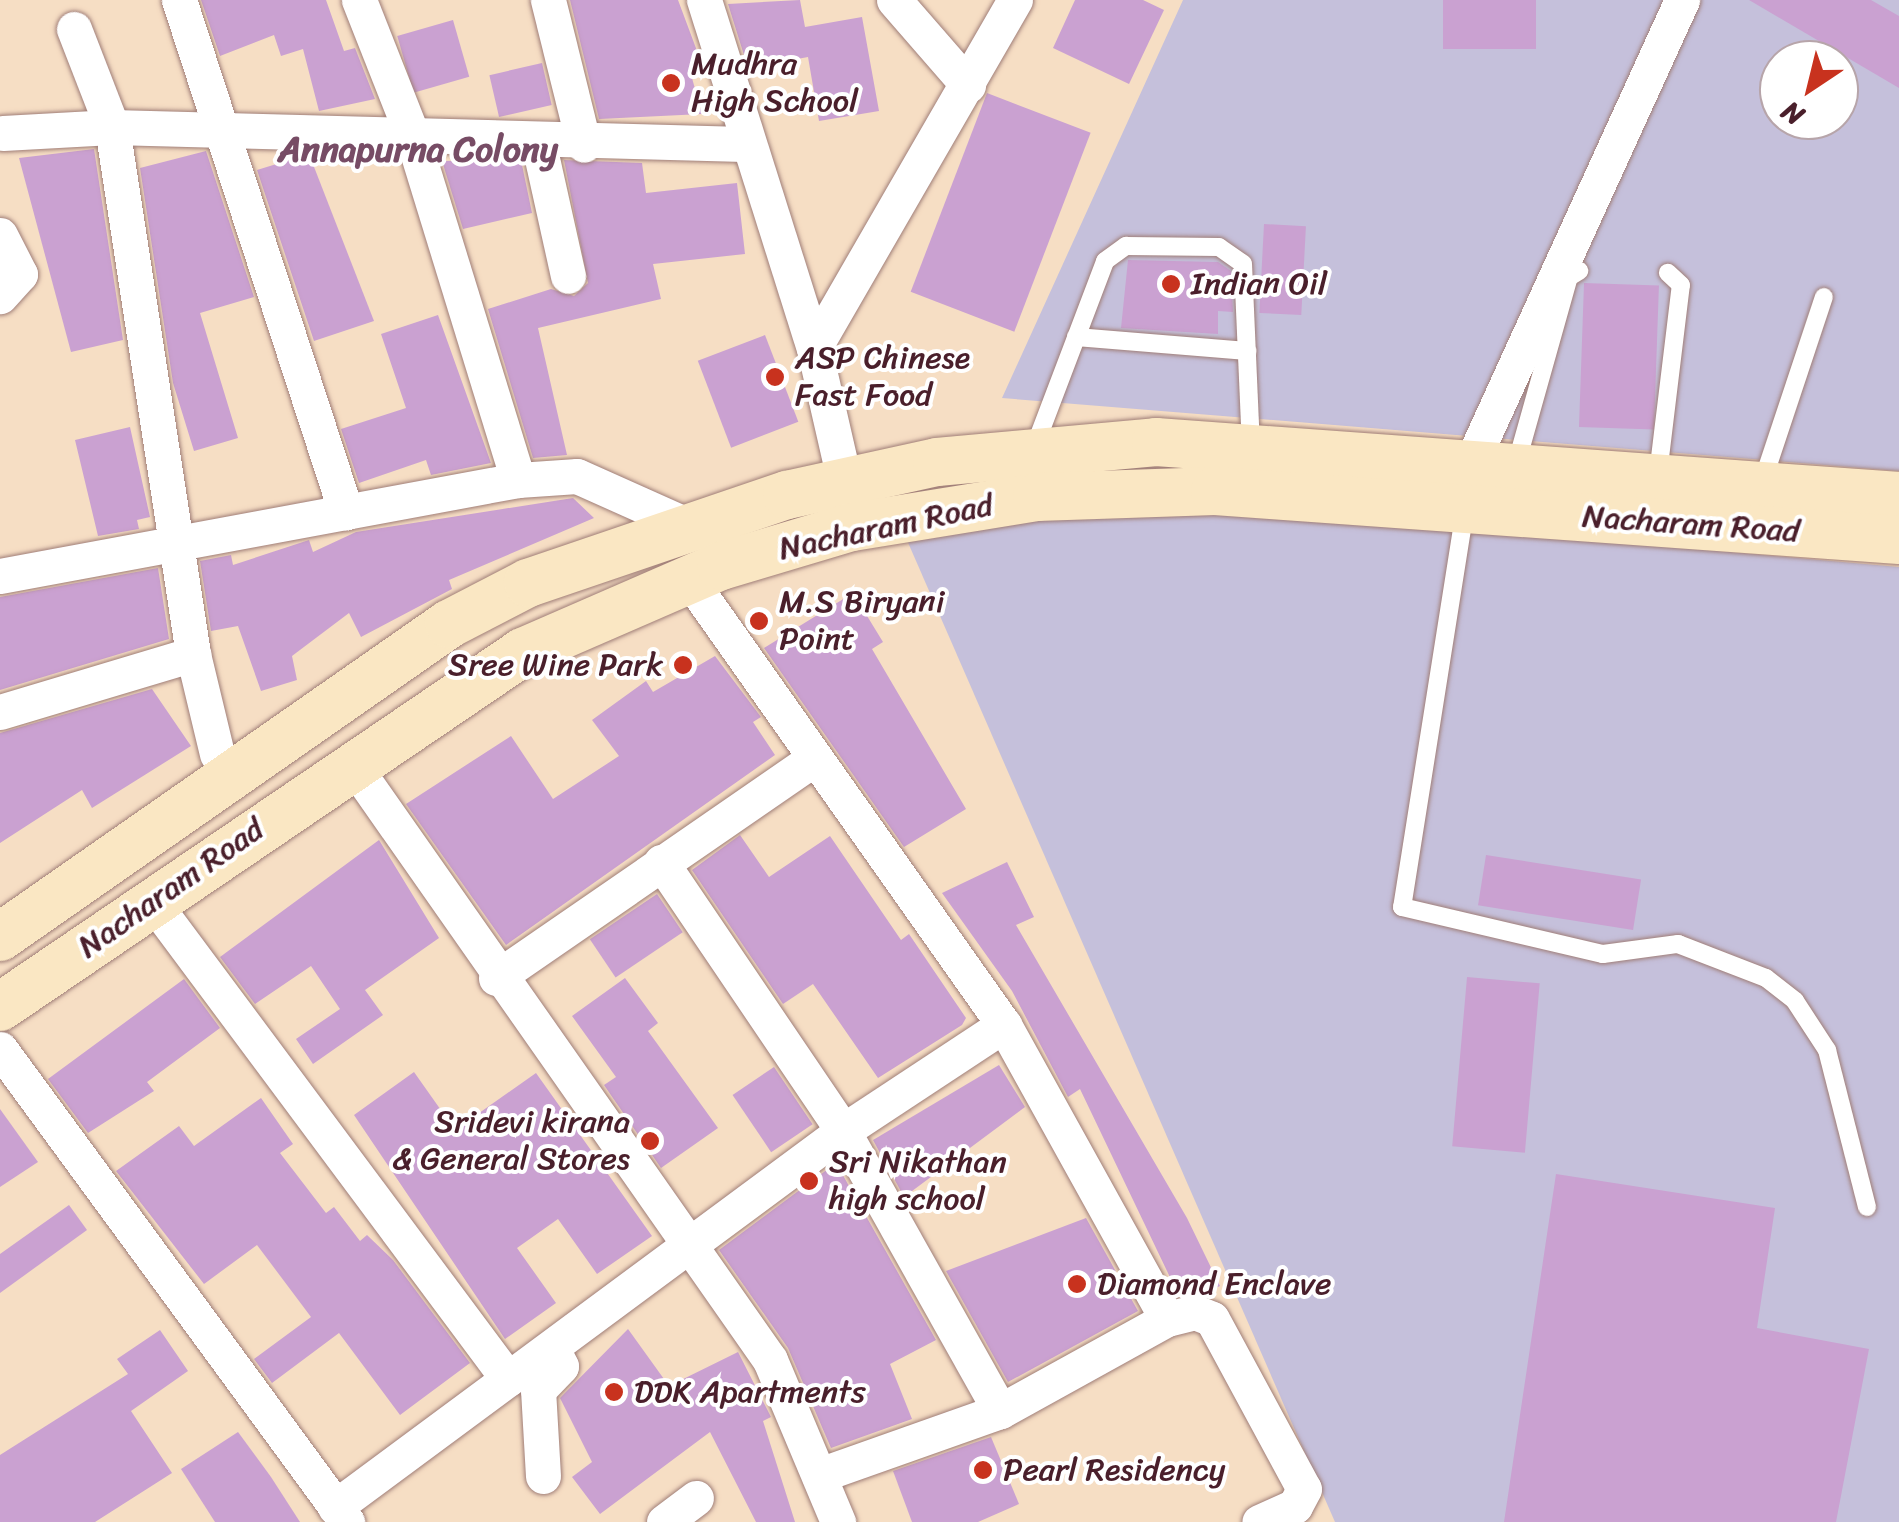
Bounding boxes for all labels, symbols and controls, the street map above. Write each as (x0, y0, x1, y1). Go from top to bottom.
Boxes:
north arrow (1759, 40, 1859, 140)
place label: Mudhra High School (691, 46, 858, 121)
marker: Mudhra High School (660, 72, 682, 94)
text: N (1771, 88, 1815, 139)
district label: Annapurna Colony (278, 128, 558, 170)
place label: Indian Oil (1191, 265, 1327, 303)
marker: Indian Oil (1160, 273, 1182, 295)
place label: ASP Chinese Fast Food (795, 340, 971, 415)
marker: ASP Chinese Fast Food (764, 366, 786, 388)
street label: Nacharam Road (776, 486, 996, 568)
street label: Nacharam Road (1581, 497, 1801, 551)
place label: M.S Biryani Point (779, 584, 944, 659)
marker: M.S Biryani Point (748, 610, 770, 632)
place label: Sree Wine Park (447, 646, 663, 684)
marker: Sree Wine Park (672, 654, 694, 676)
street label: Nacharam Road (71, 810, 271, 966)
place label: Sridevi kirana & General Stores (392, 1104, 630, 1179)
marker: Sridevi kirana & General Stores (639, 1130, 661, 1152)
place label: Sri Nikathan high school (829, 1144, 1007, 1219)
marker: Sri Nikathan high school (798, 1170, 820, 1192)
place label: Diamond Enclave (1097, 1265, 1331, 1303)
marker: Diamond Enclave (1066, 1273, 1088, 1295)
place label: DDK Apartments (634, 1373, 866, 1411)
marker: DDK Apartments (603, 1381, 625, 1403)
place label: Pearl Residency (1003, 1451, 1227, 1489)
marker: Pearl Residency (972, 1459, 994, 1481)

